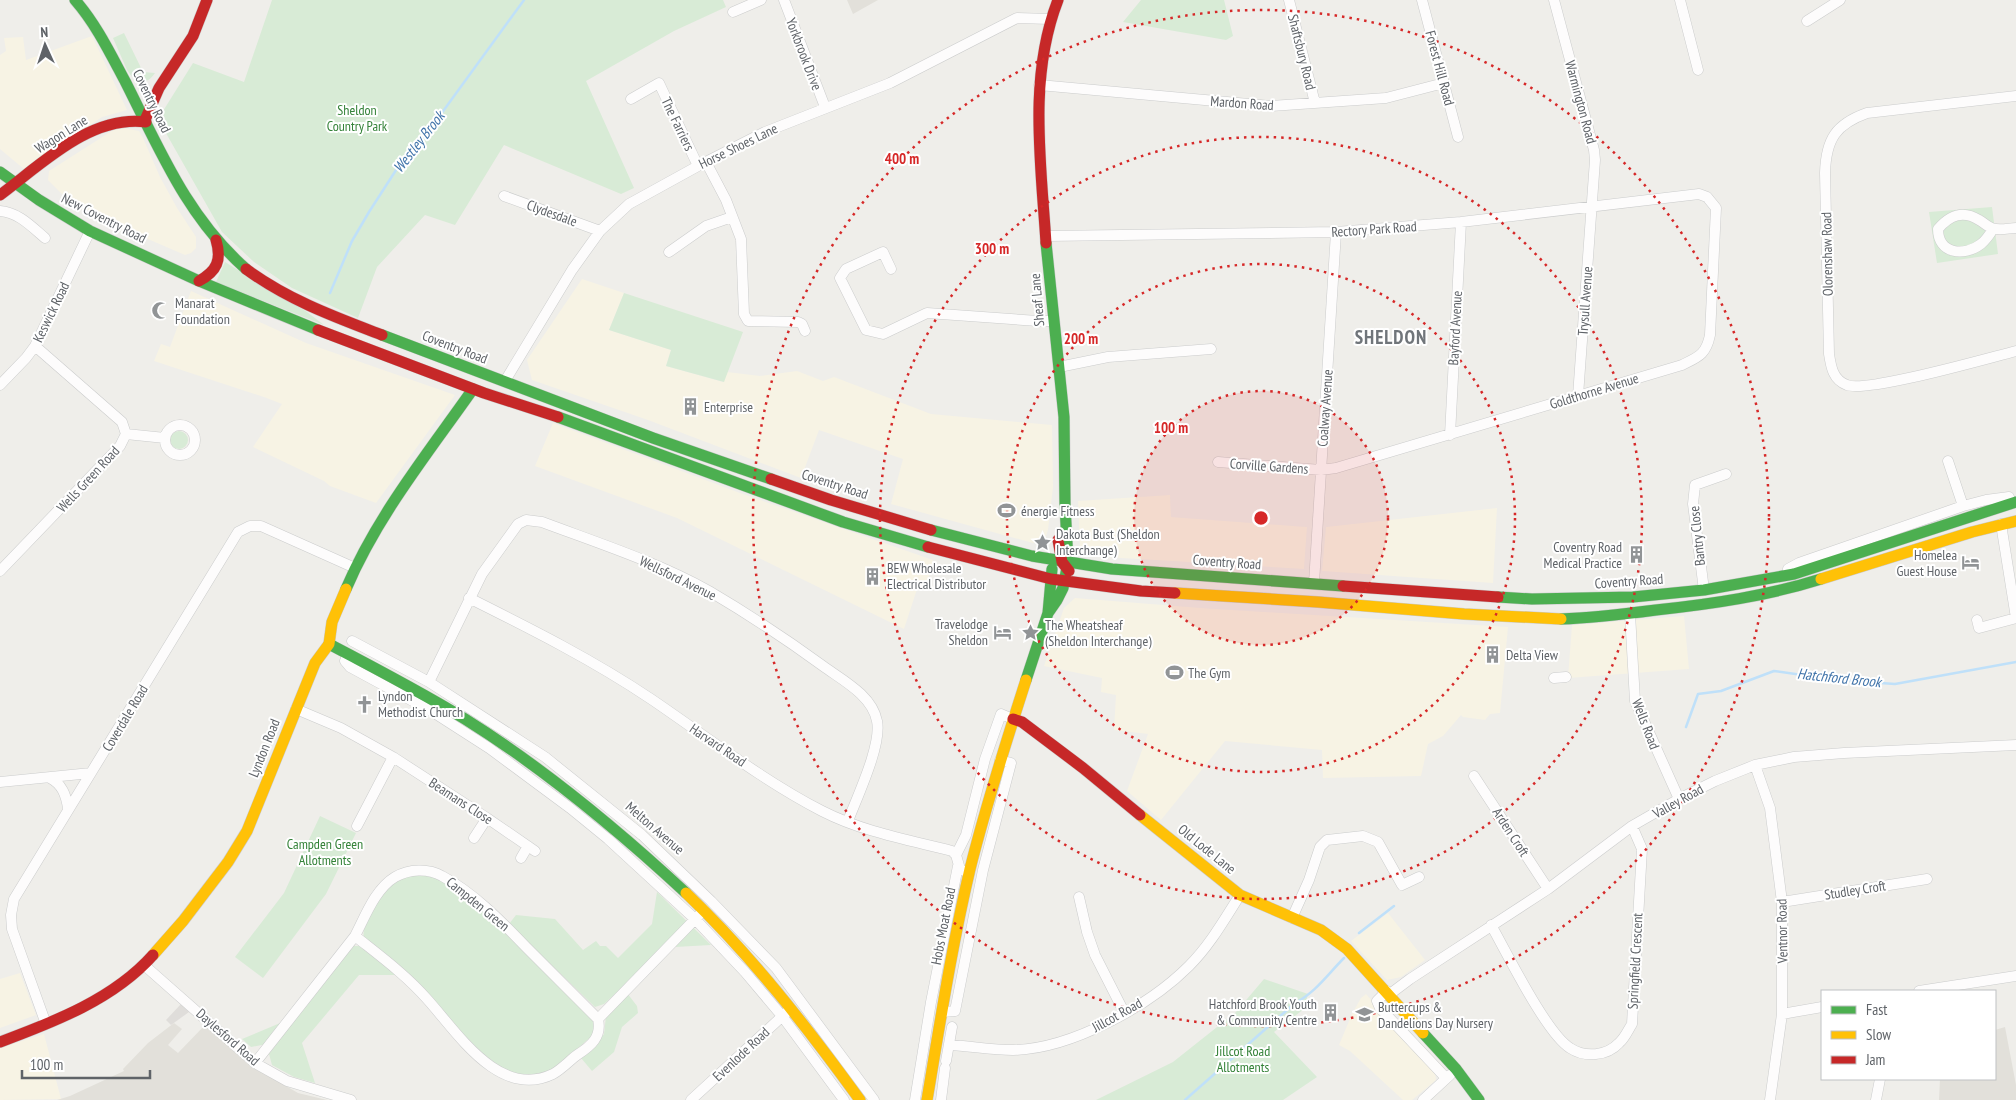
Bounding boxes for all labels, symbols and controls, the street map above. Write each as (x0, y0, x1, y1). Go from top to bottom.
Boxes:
street label: Shaftsbury Road (1284, 12, 1320, 92)
street label: Yorkbrook Drive (782, 15, 826, 93)
north arrow (20, 20, 70, 70)
text: N (40, 23, 49, 41)
street label: Forest Hill Road (1421, 29, 1459, 107)
street label: Warmington Road (1561, 58, 1601, 146)
street label: Coventry Road (129, 66, 175, 136)
street label: Mardon Road (1210, 92, 1274, 114)
street label: The Farriers (657, 94, 699, 154)
park label: Sheldon Country Park (327, 101, 388, 135)
water label: Westley Brook (389, 105, 450, 176)
street label: Wagon Lane (31, 111, 91, 157)
street label: Horse Shoes Lane (696, 119, 781, 173)
text: 400 m (885, 149, 919, 168)
street label: New Coventry Road (59, 189, 149, 247)
street label: Clydesdale (524, 196, 580, 230)
street label: Olorenshaw Road (1817, 212, 1837, 296)
street label: Rectory Park Road (1331, 217, 1417, 241)
text: 300 m (975, 239, 1009, 258)
street label: Trysull Avenue (1574, 265, 1596, 336)
street label: Sheaf Lane (1026, 272, 1048, 327)
street label: Keswick Road (29, 279, 73, 345)
street label: Bayford Avenue (1444, 290, 1466, 366)
place label: Manarat Foundation (175, 294, 230, 328)
mosque icon: Manarat Foundation (151, 301, 171, 321)
district label: SHELDON (1355, 325, 1427, 349)
street label: Coventry Road (420, 326, 490, 368)
text: 200 m (1064, 329, 1098, 348)
street label: Coalway Avenue (1313, 368, 1337, 447)
street label: Goldthorne Avenue (1547, 369, 1641, 413)
building icon: Enterprise (680, 397, 700, 417)
place label: Enterprise (704, 398, 753, 416)
text: 100 m (1154, 418, 1188, 437)
street label: Wells Green Road (53, 442, 123, 516)
street label: Corville Gardens (1229, 454, 1309, 478)
street label: Coventry Road (800, 465, 870, 503)
sports icon: énergie Fitness (997, 501, 1017, 521)
place label: énergie Fitness (1021, 502, 1095, 520)
street label: Bantry Close (1685, 505, 1709, 567)
centre of rings (1252, 509, 1270, 527)
place label: Dakota Bust (Sheldon Interchange) (1056, 525, 1160, 559)
place icon: Dakota Bust (Sheldon Interchange) (1032, 532, 1052, 552)
place label: Coventry Road Medical Practice (1544, 538, 1622, 572)
building icon: Coventry Road Medical Practice (1626, 545, 1646, 565)
place label: Homelea Guest House (1897, 546, 1957, 580)
street label: Coventry Road (1192, 551, 1262, 573)
street label: Wellsford Avenue (637, 552, 720, 604)
hotel icon: Homelea Guest House (1961, 553, 1981, 573)
place label: BEW Wholesale Electrical Distributor (887, 559, 986, 593)
building icon: BEW Wholesale Electrical Distributor (863, 566, 883, 586)
street label: Coventry Road (1594, 570, 1664, 592)
place label: Travelodge Sheldon (935, 615, 988, 649)
place label: The Wheatsheaf (Sheldon Interchange) (1045, 616, 1152, 650)
hotel icon: Travelodge Sheldon (992, 622, 1012, 642)
place icon: The Wheatsheaf (Sheldon Interchange) (1021, 623, 1041, 643)
building icon: Delta View (1482, 645, 1502, 665)
place label: Delta View (1506, 646, 1559, 664)
sports icon: The Gym (1164, 663, 1184, 683)
place label: The Gym (1188, 664, 1230, 682)
water label: Hatchford Brook (1796, 664, 1884, 692)
street label: Coverdale Road (98, 681, 152, 755)
place label: Lyndon Methodist Church (378, 687, 463, 721)
church icon: Lyndon Methodist Church (354, 694, 374, 714)
street label: Wells Road (1628, 696, 1664, 752)
street label: Lyndon Road (244, 716, 284, 780)
street label: Harvard Road (686, 719, 750, 771)
street label: Beamans Close (426, 774, 497, 828)
street label: Valley Road (1649, 780, 1707, 823)
street label: Melton Avenue (622, 798, 688, 859)
street label: Arden Croft (1489, 804, 1534, 860)
street label: Old Lode Lane (1174, 820, 1240, 878)
park label: Campden Green Allotments (287, 835, 363, 869)
street label: Campden Green (443, 873, 513, 935)
street label: Studley Croft (1823, 876, 1887, 904)
street label: Hobs Moat Road (927, 886, 959, 966)
street label: Ventnor Road (1772, 899, 1792, 964)
street label: Springfield Crescent (1623, 912, 1647, 1010)
legend (1821, 990, 1996, 1080)
street label: Jillcot Road (1088, 994, 1145, 1037)
place label: Hatchford Brook Youth & Community Centre (1209, 995, 1317, 1029)
place label: Buttercups & Dandelions Day Nursery (1378, 998, 1494, 1032)
text: Fast (1866, 1000, 1887, 1019)
building icon: Hatchford Brook Youth & Community Centre (1321, 1002, 1341, 1022)
street label: Daylesford Road (193, 1005, 263, 1069)
school or university icon: Buttercups & Dandelions Day Nursery (1354, 1005, 1374, 1025)
street label: Evenlode Road (709, 1023, 773, 1085)
text: Slow (1866, 1025, 1891, 1044)
park label: Jillcot Road Allotments (1215, 1042, 1270, 1076)
scale bar (22, 1048, 150, 1080)
text: Jam (1865, 1050, 1885, 1069)
text: 100 m (30, 1055, 63, 1074)

